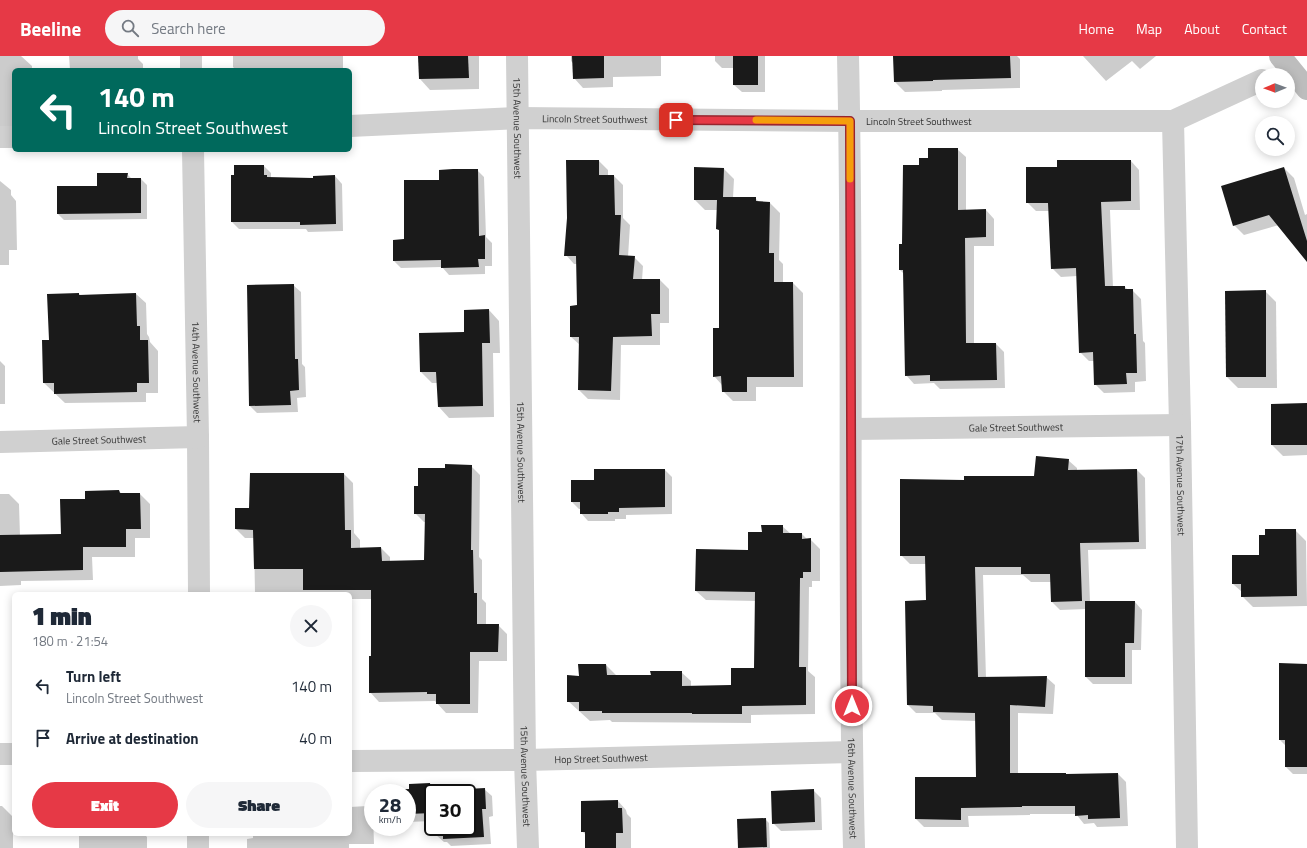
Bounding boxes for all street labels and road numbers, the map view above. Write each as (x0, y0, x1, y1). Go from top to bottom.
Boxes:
street label: 15th Avenue Southwest (510, 77, 526, 179)
street label: Lincoln Street Southwest (542, 111, 648, 127)
street label: Lincoln Street Southwest (866, 114, 972, 129)
street label: 14th Avenue Southwest (188, 321, 205, 423)
street label: 15th Avenue Southwest (513, 401, 530, 503)
street label: Gale Street Southwest (969, 419, 1064, 435)
street label: Gale Street Southwest (52, 431, 147, 448)
street label: 17th Avenue Southwest (1173, 434, 1189, 536)
street label: 15th Avenue Southwest (517, 725, 535, 827)
street label: 16th Avenue Southwest (844, 737, 861, 839)
street label: Hop Street Southwest (554, 749, 648, 767)

